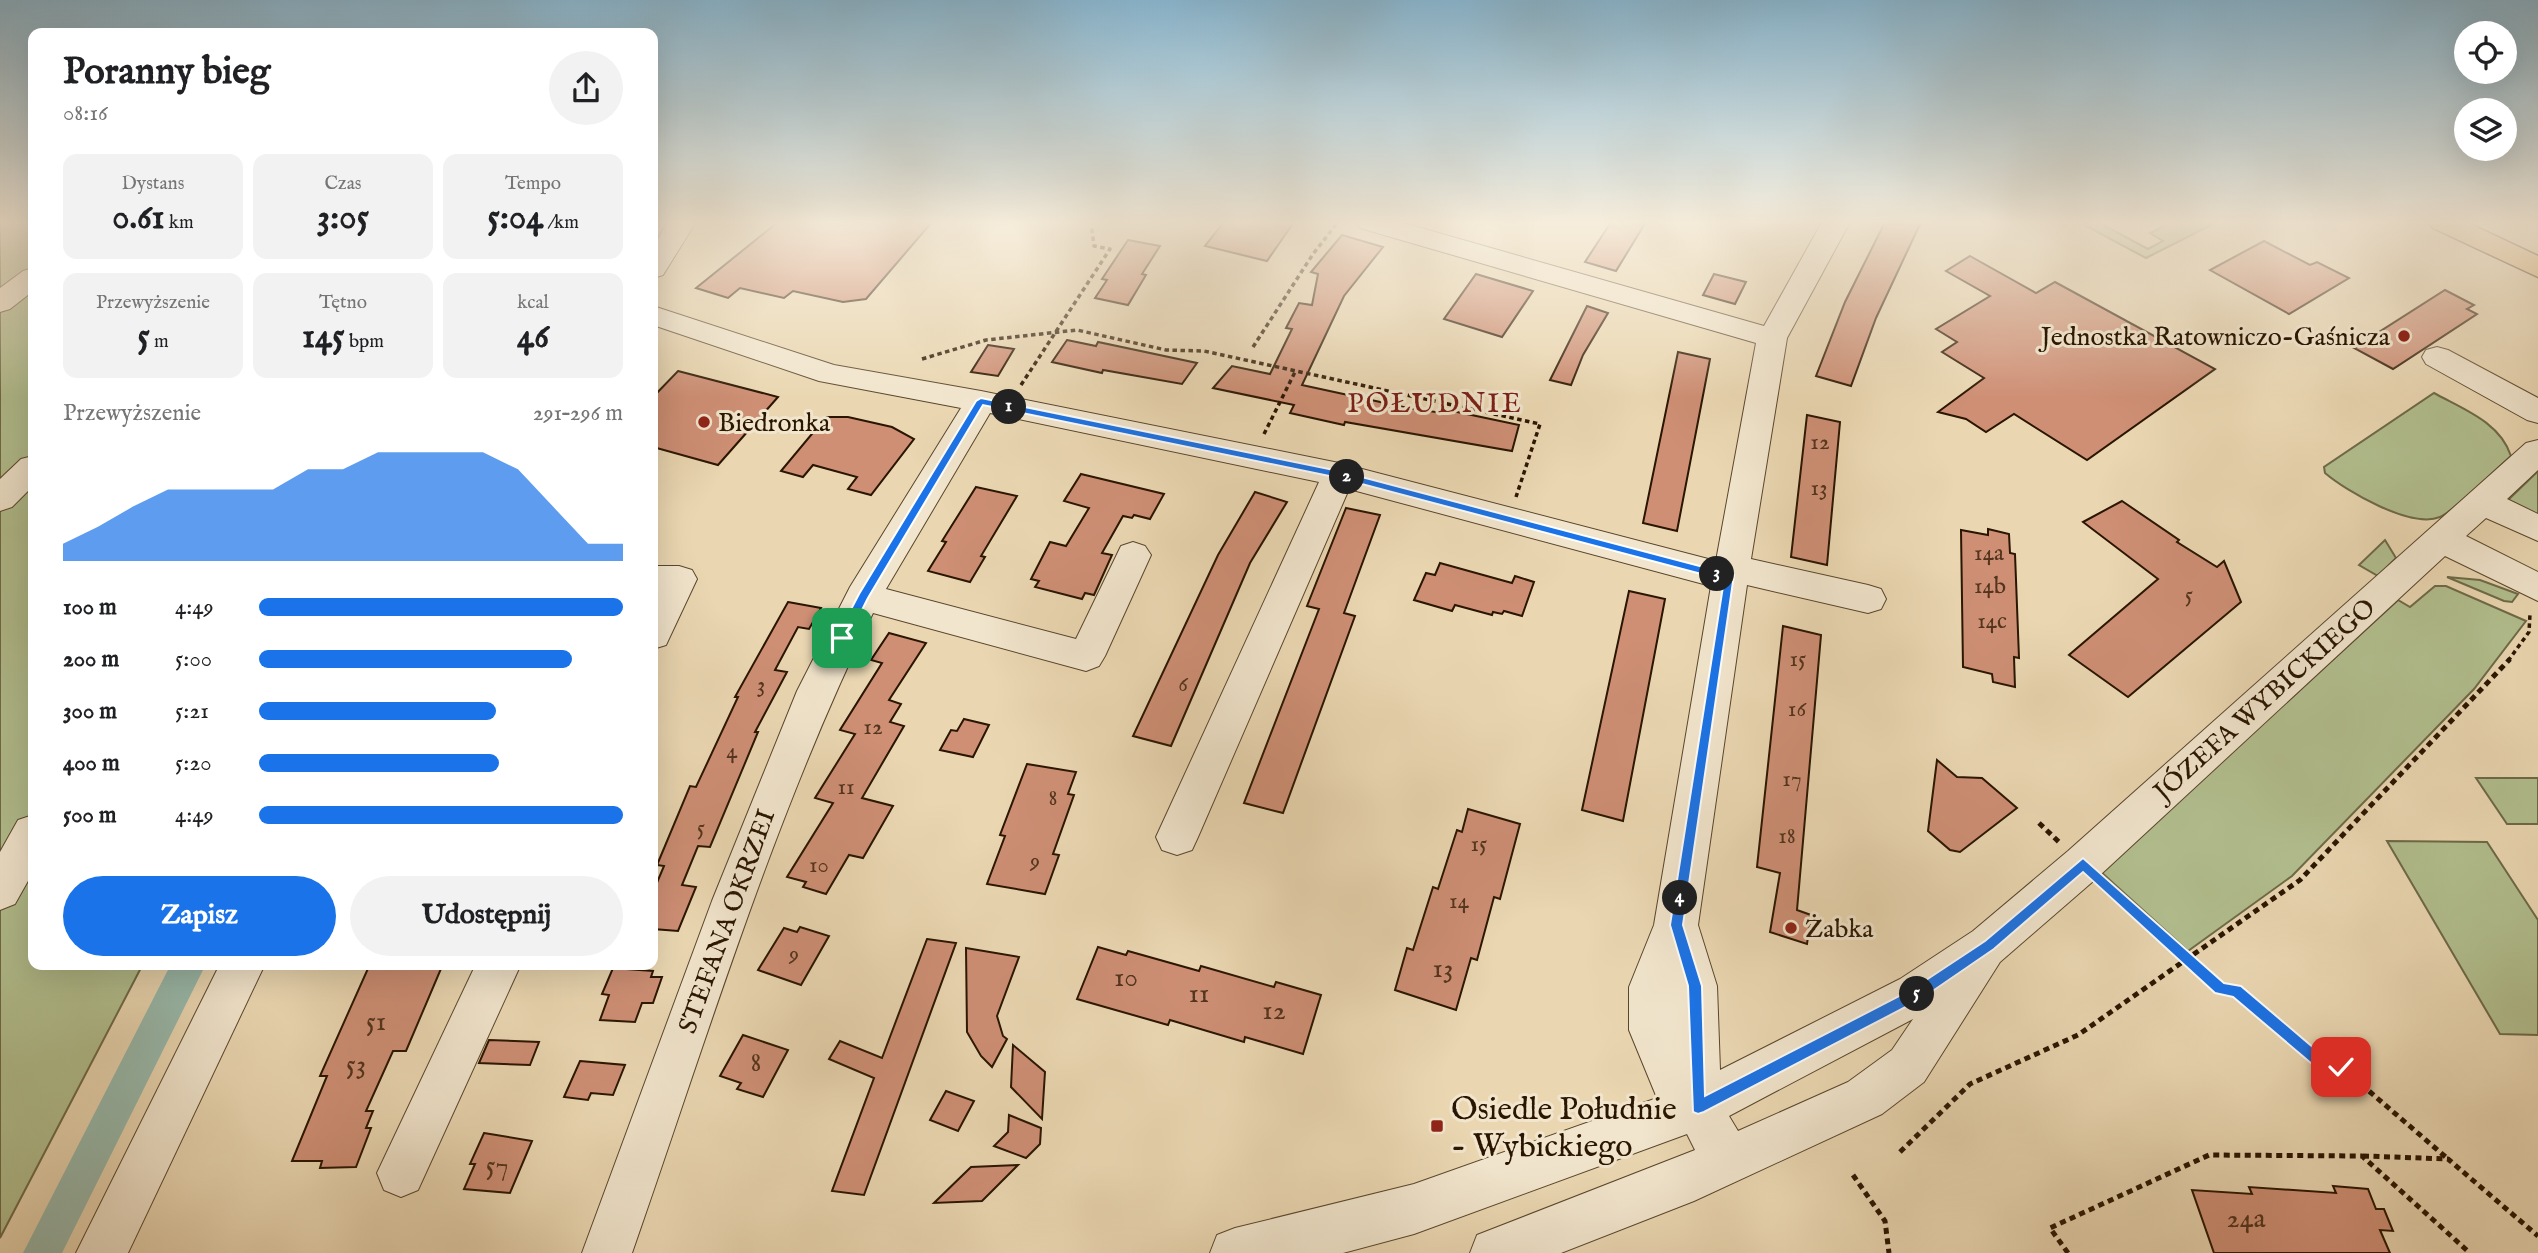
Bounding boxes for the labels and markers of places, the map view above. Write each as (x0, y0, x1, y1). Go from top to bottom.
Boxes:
place label: Jednostka Ratowniczo-Gaśnicza (2038, 321, 2391, 354)
marker: Jednostka Ratowniczo-Gaśnicza (2396, 328, 2412, 344)
pin: 1 (992, 390, 1026, 424)
place label: Biedronka (718, 407, 831, 440)
marker: Biedronka (696, 414, 712, 430)
pin: 2 (1330, 460, 1364, 494)
pin: 3 (1700, 556, 1734, 592)
pin (812, 608, 872, 668)
pin: 4 (1662, 880, 1698, 916)
place label: Żabka (1805, 913, 1874, 946)
marker: Żabka (1783, 920, 1799, 936)
pin: 5 (1899, 976, 1934, 1012)
pin (2311, 1037, 2371, 1097)
place label: Osiedle Południe - Wybickiego (1451, 1090, 1677, 1168)
marker: Osiedle Południe - Wybickiego (1429, 1118, 1445, 1134)

